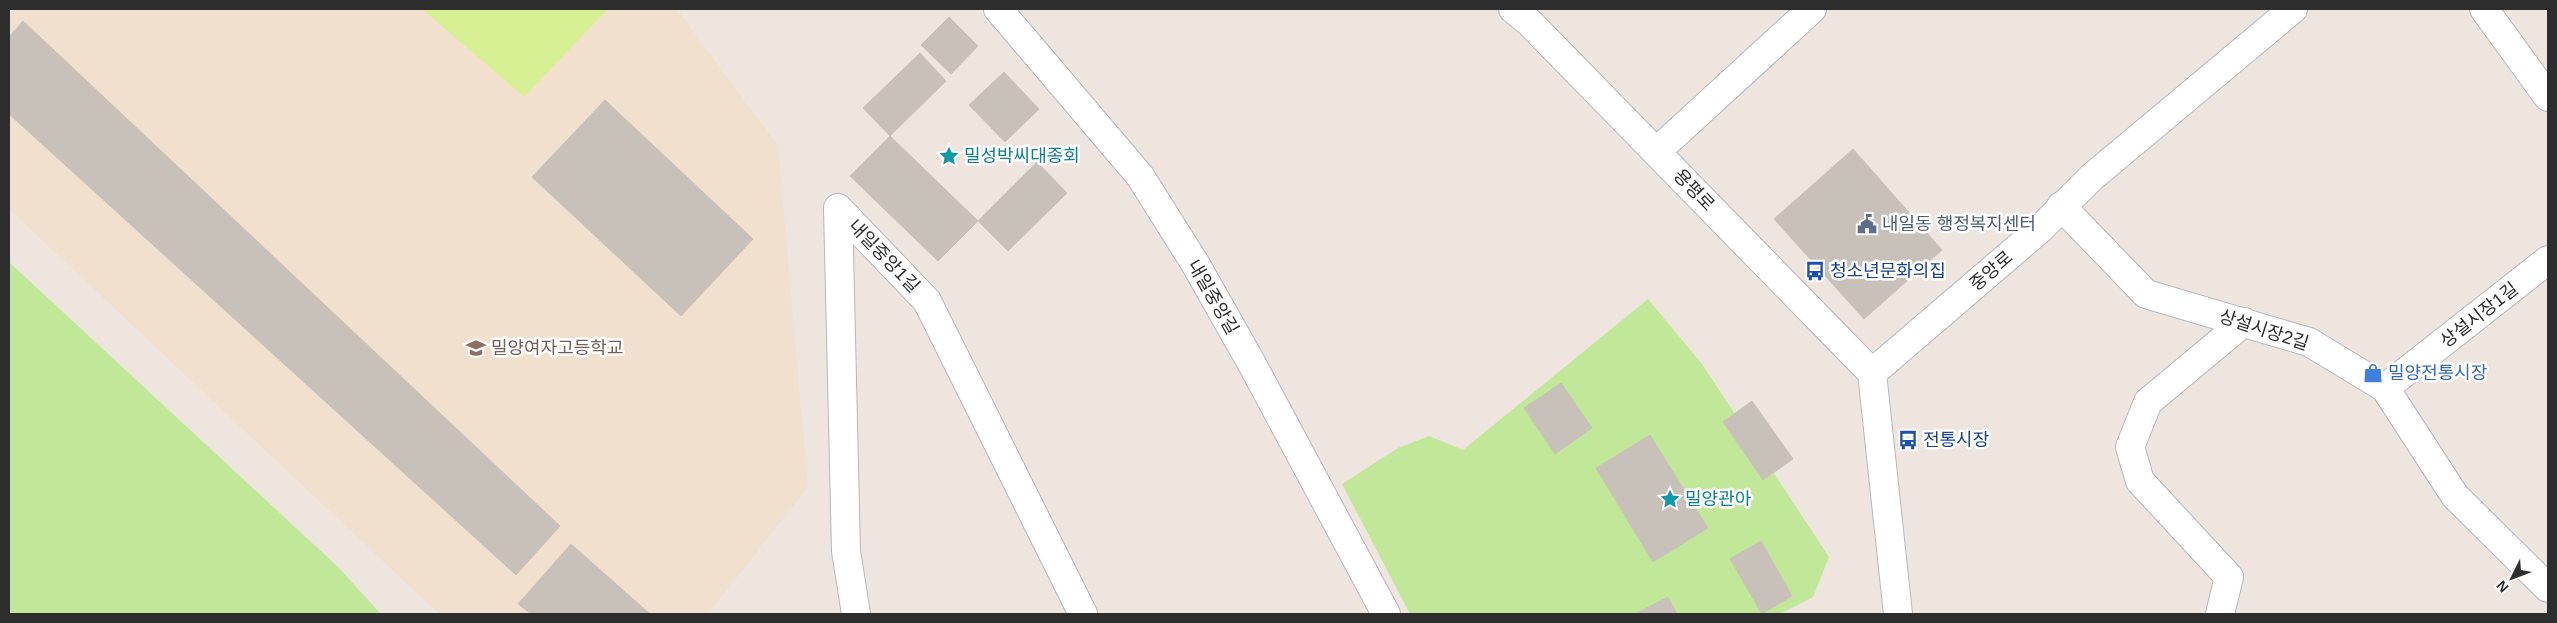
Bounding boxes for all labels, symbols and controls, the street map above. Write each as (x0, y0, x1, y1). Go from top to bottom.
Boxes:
place icon: 밀성박씨대종회 (938, 145, 960, 167)
place label: 밀성박씨대종회 (964, 146, 1080, 166)
street label: 용평로 (1670, 165, 1718, 215)
public building icon: 내일동 행정복지센터 (1856, 213, 1878, 235)
place label: 내일동 행정복지센터 (1882, 214, 2036, 234)
street label: 내일중앙1길 (845, 216, 923, 296)
street label: 중앙로 (1966, 247, 2016, 295)
street label: 내일중앙길 (1184, 256, 1242, 338)
bus stop icon: 청소년문화의집 (1804, 260, 1826, 282)
place label: 청소년문화의집 (1830, 261, 1946, 281)
street label: 상설시장1길 (2436, 279, 2522, 351)
street label: 상설시장2길 (2217, 306, 2311, 354)
school or university icon: 밀양여자고등학교 (465, 337, 487, 359)
place label: 밀양여자고등학교 (491, 338, 623, 358)
shop icon: 밀양전통시장 (2362, 362, 2384, 384)
place label: 밀양전통시장 (2388, 363, 2487, 383)
bus stop icon: 전통시장 (1897, 429, 1919, 451)
place label: 전통시장 (1923, 430, 1989, 450)
place icon: 밀양관아 (1659, 488, 1681, 510)
place label: 밀양관아 (1685, 489, 1752, 509)
north arrow (2487, 553, 2537, 603)
text: N (2493, 578, 2512, 596)

